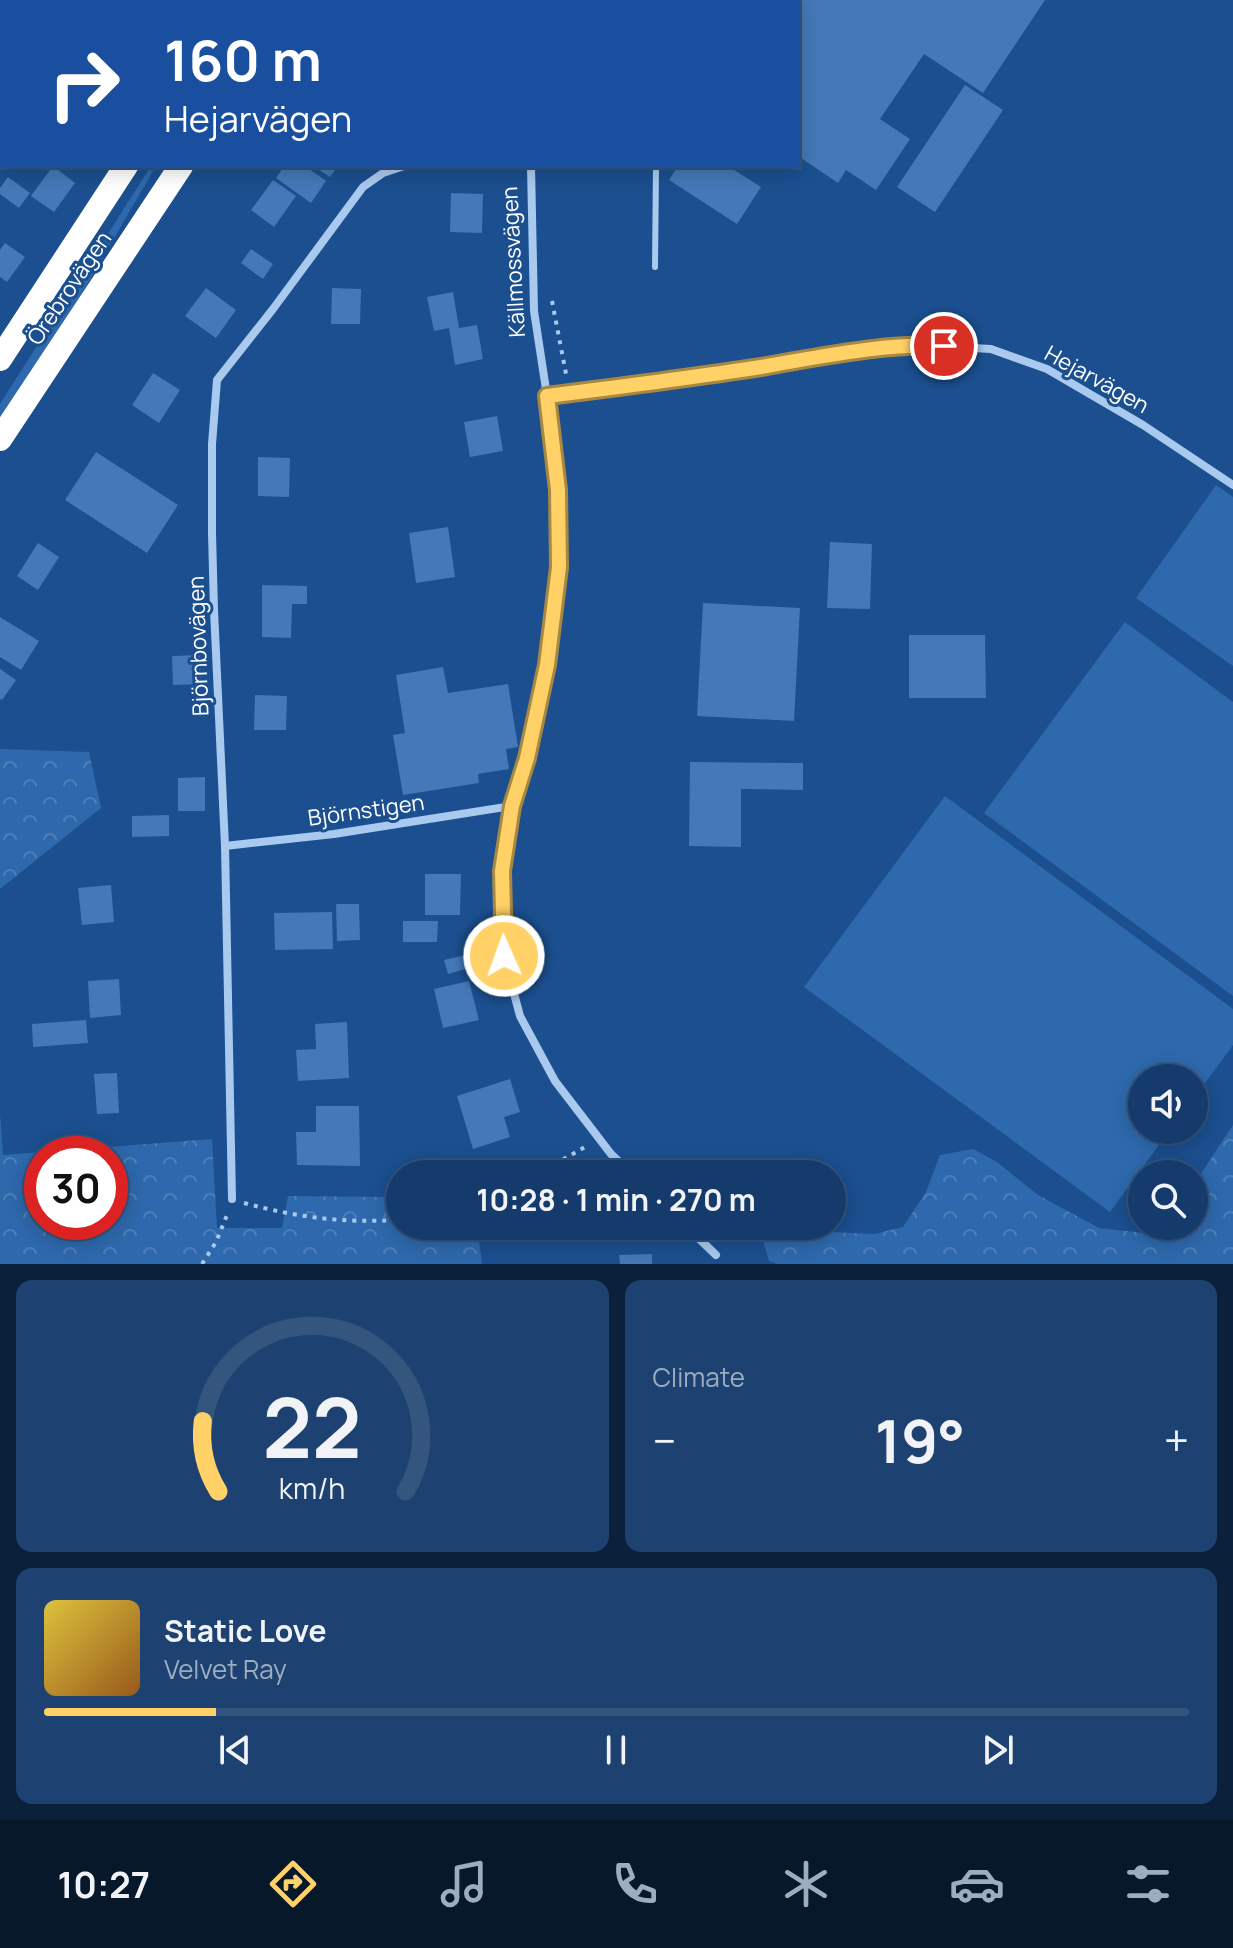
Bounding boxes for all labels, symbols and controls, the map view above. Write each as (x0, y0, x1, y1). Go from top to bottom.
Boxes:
text: 160 m (164, 21, 322, 98)
icon: right (32, 32, 136, 136)
text: Hejarvägen (164, 94, 352, 143)
street label: Källmossvägen (494, 186, 532, 338)
street label: Örebrovägen (20, 225, 118, 351)
pin (910, 312, 978, 380)
icon: arrive (922, 324, 966, 368)
street label: Hejarvägen (1039, 338, 1155, 420)
street label: Björnbovägen (181, 576, 215, 716)
street label: Björnstigen (306, 787, 426, 833)
position arrow (462, 914, 546, 998)
map controls (1128, 1064, 1208, 1240)
button: sound (1128, 1064, 1208, 1144)
speed limit sign: 30 (24, 1136, 128, 1240)
button: search (1128, 1160, 1208, 1240)
text: 10:28 · 1 min · 270 m (476, 1179, 756, 1220)
text: Climate (653, 1359, 745, 1395)
text: 22 (263, 1369, 362, 1483)
text: 19° (875, 1399, 965, 1481)
text: − (653, 1410, 676, 1470)
text: + (1164, 1410, 1189, 1470)
text: km/h (279, 1469, 345, 1508)
text: Static Love (164, 1610, 327, 1651)
text: Velvet Ray (164, 1651, 287, 1687)
icon: previous (213, 1728, 257, 1772)
icon: pause (594, 1728, 638, 1772)
icon: next (976, 1728, 1020, 1772)
icon: directions (265, 1856, 321, 1912)
icon: music (436, 1856, 492, 1912)
icon: phone (607, 1856, 663, 1912)
icon: climate (778, 1856, 834, 1912)
icon: car (949, 1856, 1005, 1912)
icon: filters (1120, 1856, 1176, 1912)
text: 10:27 (57, 1860, 150, 1909)

